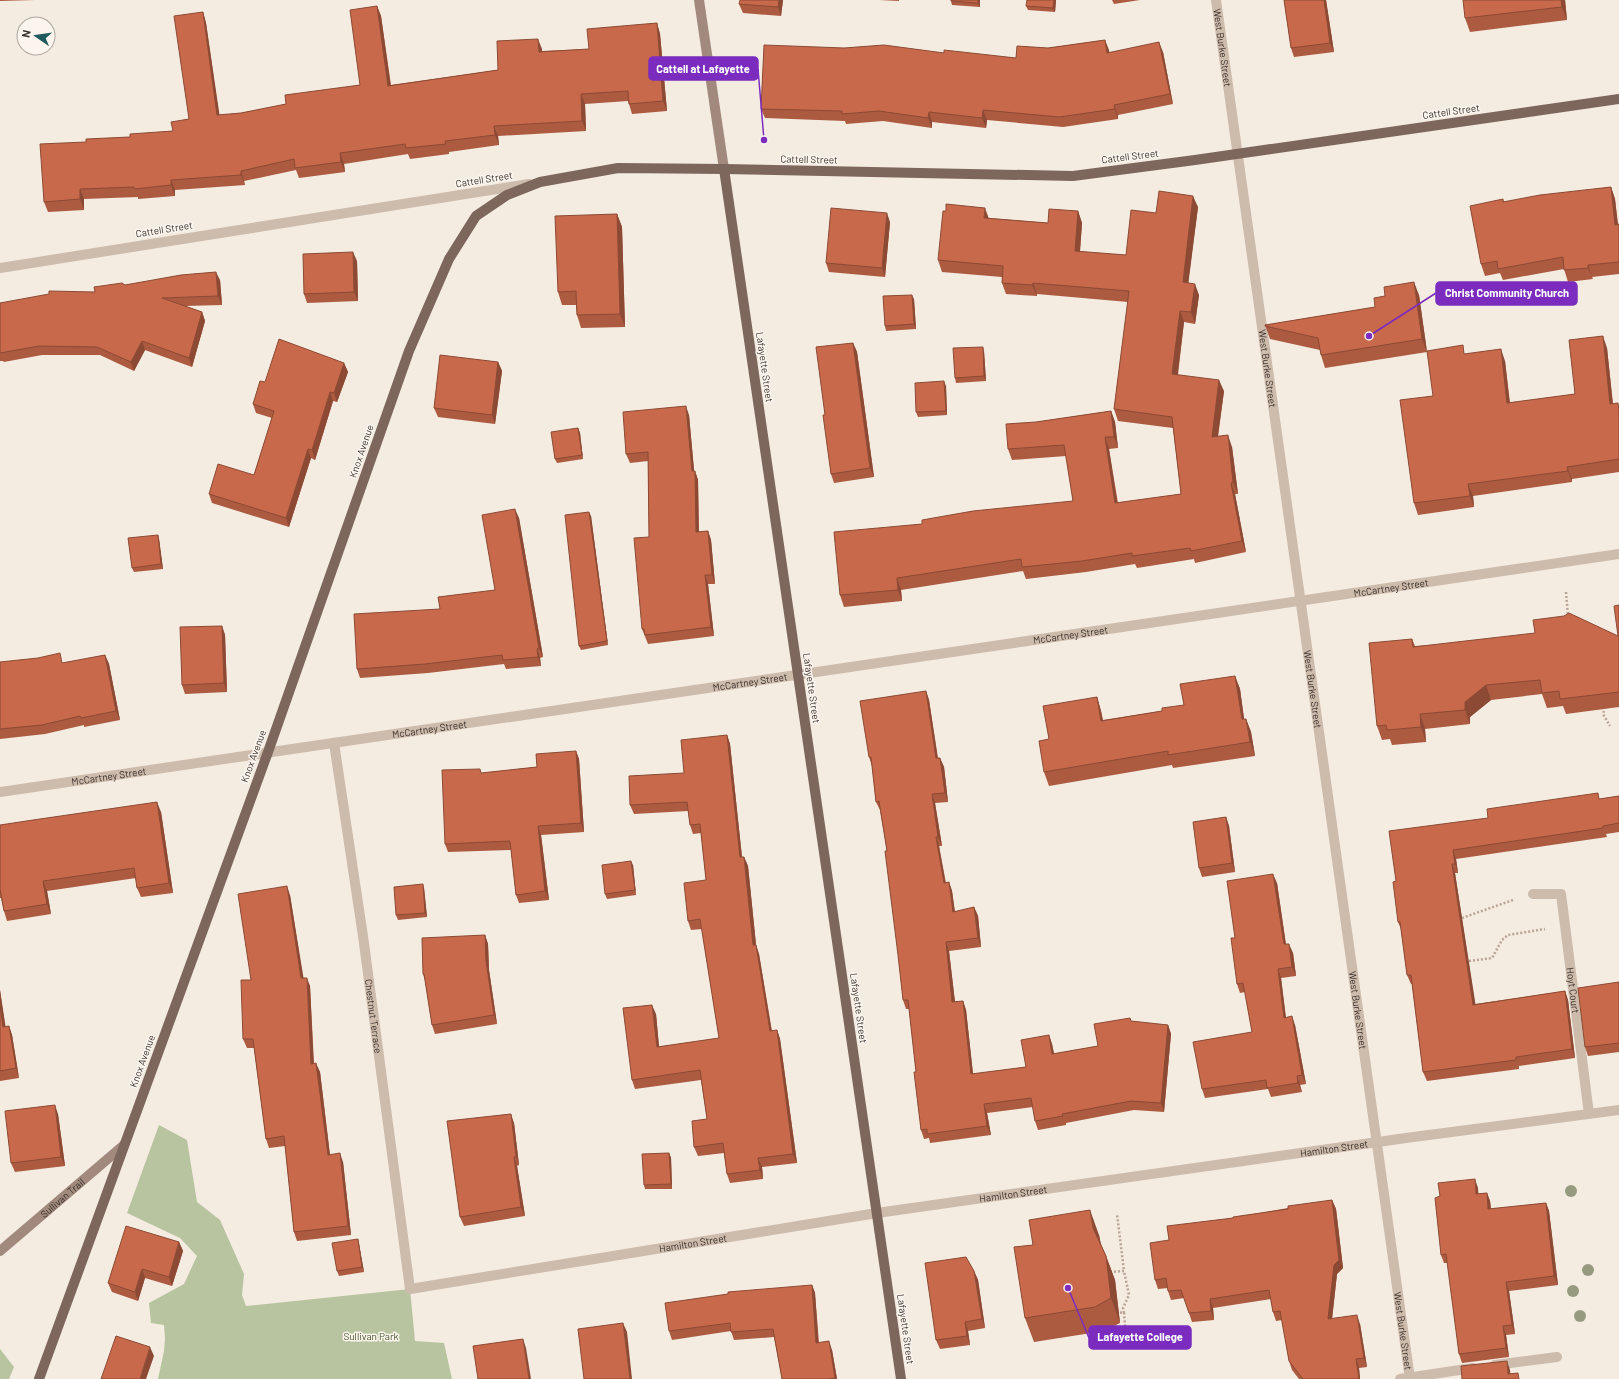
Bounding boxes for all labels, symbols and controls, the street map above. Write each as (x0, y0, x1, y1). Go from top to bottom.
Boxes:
street label: West Burke Street (1211, 8, 1234, 88)
north arrow (16, 16, 56, 56)
text: N (19, 29, 33, 39)
callout: Cattell at Lafayette (649, 57, 758, 80)
text: Cattell at Lafayette (656, 62, 750, 75)
street label: Cattell Street (1422, 101, 1481, 121)
street label: Cattell Street (1101, 147, 1160, 165)
street label: Cattell Street (780, 152, 838, 166)
street label: Cattell Street (455, 169, 514, 189)
street label: Cattell Street (135, 219, 194, 239)
callout: Christ Community Church (1436, 282, 1577, 305)
text: Christ Community Church (1445, 286, 1569, 299)
street label: West Burke Street (1256, 329, 1279, 409)
street label: Lafayette Street (754, 331, 776, 403)
street label: Knox Avenue (346, 423, 376, 479)
street label: McCartney Street (1353, 576, 1430, 599)
street label: McCartney Street (1032, 623, 1109, 646)
street label: West Burke Street (1302, 649, 1324, 729)
street label: Lafayette Street (801, 652, 823, 724)
street label: McCartney Street (712, 670, 788, 693)
street label: McCartney Street (391, 717, 468, 740)
street label: Knox Avenue (238, 728, 268, 784)
street label: McCartney Street (71, 765, 147, 787)
street label: Hoyt Court (1564, 966, 1582, 1014)
street label: West Burke Street (1347, 970, 1370, 1050)
street label: Lafayette Street (848, 972, 870, 1044)
street label: Chestnut Terrace (363, 978, 385, 1054)
street label: Knox Avenue (127, 1033, 157, 1089)
street label: Hamilton Street (1299, 1137, 1369, 1159)
street label: Sullivan Trail (38, 1175, 87, 1220)
street label: Hamilton Street (978, 1183, 1048, 1204)
street label: Hamilton Street (658, 1231, 728, 1254)
street label: West Burke Street (1392, 1291, 1415, 1371)
street label: Lafayette Street (895, 1293, 917, 1365)
callout: Lafayette College (1089, 1326, 1191, 1349)
park label: Sullivan Park (343, 1330, 399, 1342)
text: Lafayette College (1097, 1330, 1183, 1343)

